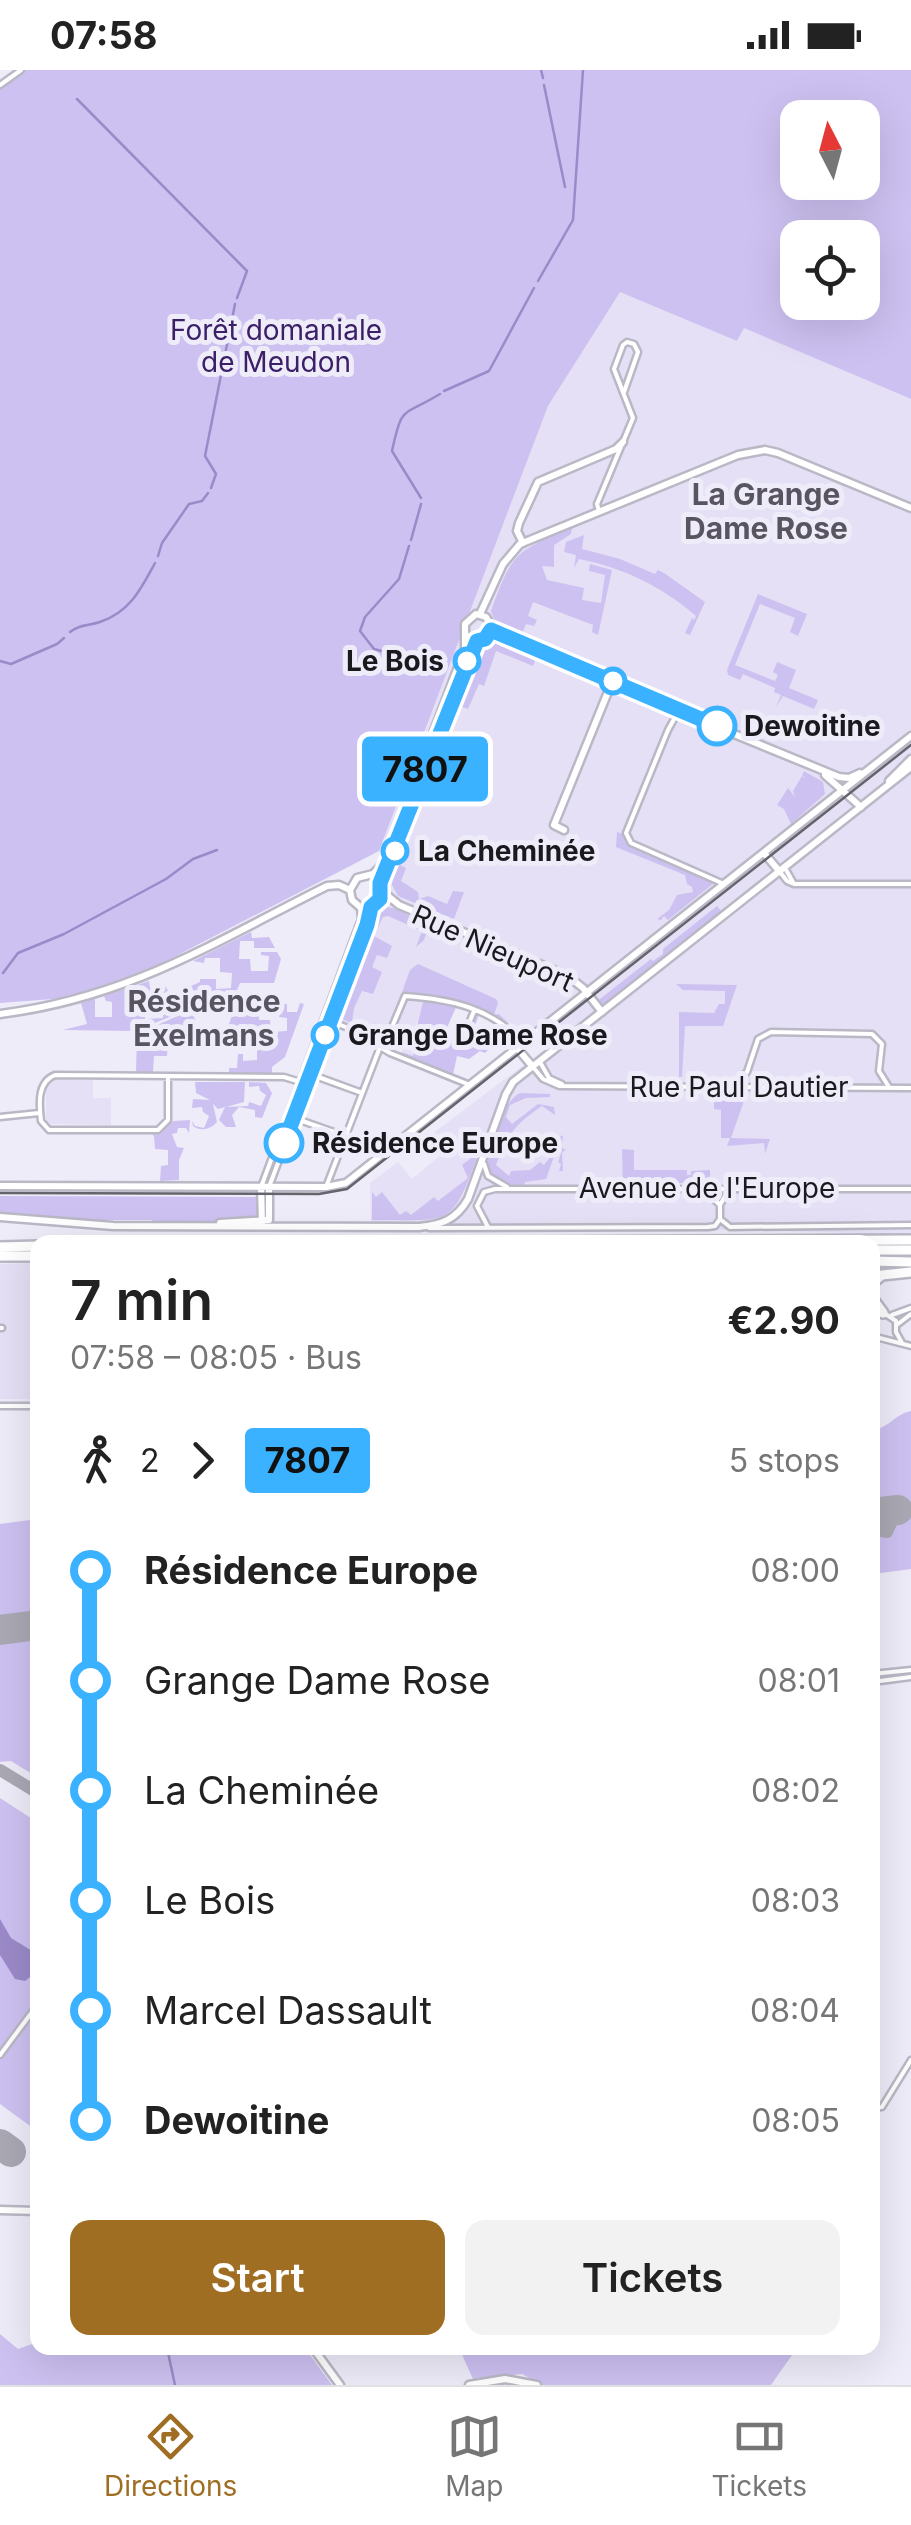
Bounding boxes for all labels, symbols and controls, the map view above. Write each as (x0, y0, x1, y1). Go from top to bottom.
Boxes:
text: 07:58 (50, 12, 157, 58)
north arrow (780, 100, 880, 200)
map controls (780, 100, 880, 320)
button: locate (780, 220, 880, 320)
park label: Forêt domaniale de Meudon (170, 313, 382, 379)
district label: La Grange Dame Rose (684, 476, 848, 546)
place label: Le Bois (346, 644, 444, 678)
marker: Le Bois (454, 648, 480, 674)
unlabelled marker (600, 668, 626, 694)
marker: Dewoitine (698, 707, 736, 745)
place label: Dewoitine (744, 709, 881, 743)
line badge: 7807 (355, 736, 495, 802)
text: 7807 (382, 748, 468, 790)
place label: La Cheminée (418, 834, 595, 868)
marker: La Cheminée (382, 838, 408, 864)
street label: Rue Nieuport (407, 897, 579, 999)
district label: Résidence Exelmans (127, 983, 281, 1053)
place label: Grange Dame Rose (348, 1018, 608, 1052)
marker: Grange Dame Rose (312, 1022, 338, 1048)
street label: Rue Paul Dautier (630, 1070, 848, 1104)
marker: Résidence Europe (265, 1124, 303, 1162)
place label: Résidence Europe (312, 1126, 558, 1160)
street label: Avenue de l'Europe (579, 1171, 835, 1205)
text: 7 min (70, 1267, 213, 1333)
text: €2.90 (728, 1297, 840, 1343)
text: 07:58 – 08:05 · Bus (70, 1338, 362, 1377)
icon: walk (70, 1433, 125, 1488)
icon: forward (175, 1433, 230, 1488)
text: 7807 (265, 1439, 350, 1481)
text: 2 (140, 1441, 160, 1480)
text: 5 stops (729, 1441, 840, 1480)
text: Résidence Europe (144, 1547, 478, 1593)
text: 08:00 (750, 1551, 840, 1590)
text: Grange Dame Rose (144, 1657, 490, 1703)
text: 08:01 (758, 1661, 840, 1700)
text: La Cheminée (144, 1767, 379, 1813)
text: 08:02 (751, 1771, 840, 1810)
text: Le Bois (144, 1877, 275, 1923)
text: 08:03 (751, 1881, 840, 1920)
text: Marcel Dassault (144, 1987, 432, 2033)
text: 08:04 (750, 1991, 840, 2030)
text: Dewoitine (144, 2097, 329, 2143)
text: 08:05 (751, 2101, 840, 2140)
button: Start (70, 2220, 445, 2335)
button: Tickets (465, 2220, 840, 2335)
tab: Directions (104, 2409, 237, 2503)
tab: Map (445, 2409, 503, 2503)
tab: Tickets (711, 2409, 807, 2503)

